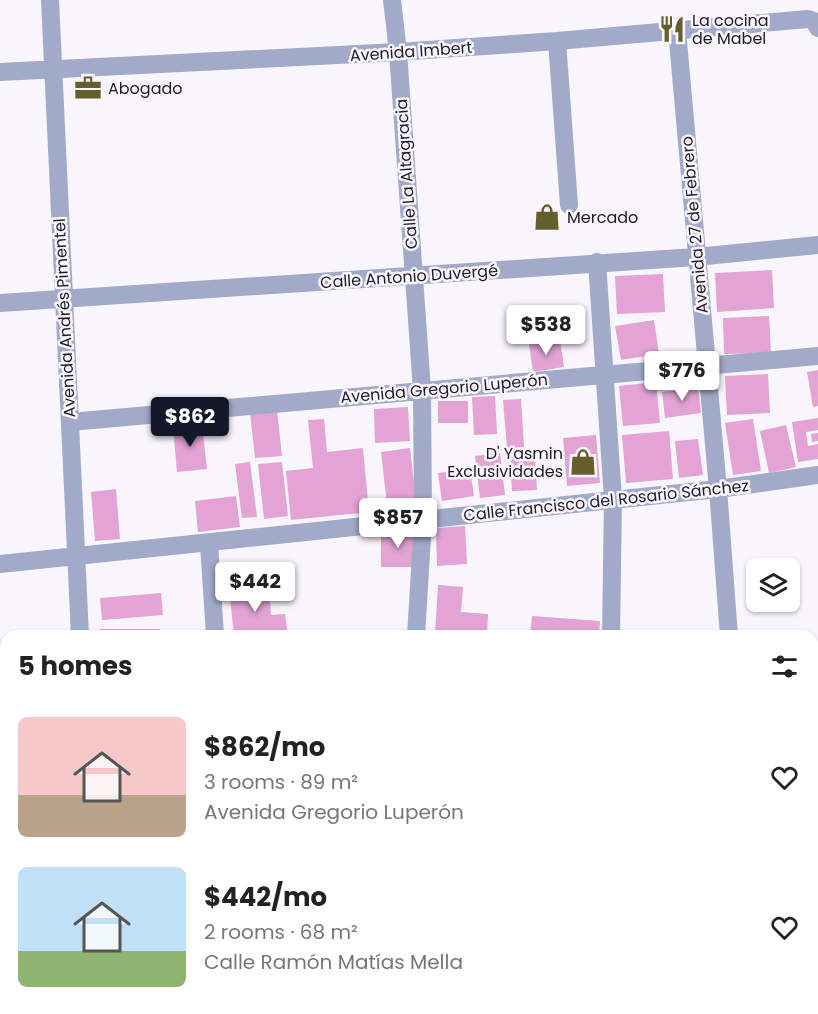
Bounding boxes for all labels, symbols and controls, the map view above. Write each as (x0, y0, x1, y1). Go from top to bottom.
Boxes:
place label: La cocina de Mabel (692, 9, 769, 50)
restaurant icon: La cocina de Mabel (657, 14, 687, 44)
street label: Avenida Imbert (349, 36, 473, 67)
office icon: Abogado (73, 73, 103, 103)
place label: Abogado (108, 77, 183, 100)
street label: Calle La Altagracia (390, 98, 423, 250)
street label: Avenida 27 de Febrero (675, 135, 714, 315)
shop icon: Mercado (532, 202, 562, 232)
place label: Mercado (567, 206, 638, 229)
street label: Avenida Andrés Pimentel (48, 218, 81, 418)
street label: Calle Antonio Duvergé (319, 259, 499, 294)
pin: $538 (510, 305, 582, 356)
text: $538 (520, 310, 572, 338)
pin: $776 (646, 351, 718, 402)
text: $776 (658, 356, 706, 384)
street label: Avenida Gregorio Luperón (339, 368, 549, 409)
pin: $862 (154, 397, 226, 448)
text: $862 (165, 402, 215, 430)
place label: D' Yasmin Exclusividades (447, 442, 563, 483)
shop icon: D' Yasmin Exclusividades (568, 447, 598, 477)
street label: Calle Francisco del Rosario Sánchez (462, 474, 750, 527)
pin: $857 (362, 498, 434, 549)
text: $857 (373, 503, 423, 531)
map controls (746, 558, 800, 612)
button: layers (746, 558, 800, 612)
pin: $442 (219, 562, 291, 613)
text: $442 (229, 567, 281, 595)
text: 5 homes (18, 648, 133, 684)
icon: filters (768, 650, 801, 683)
text: $862/mo (204, 729, 325, 765)
icon: home (66, 741, 138, 813)
icon: heart (768, 761, 801, 794)
text: 3 rooms · 89 m² (204, 768, 358, 796)
text: Avenida Gregorio Luperón (204, 798, 464, 826)
text: $442/mo (204, 879, 327, 915)
icon: home (66, 891, 138, 963)
icon: heart (768, 911, 801, 944)
text: 2 rooms · 68 m² (204, 918, 358, 946)
text: Calle Ramón Matías Mella (204, 948, 463, 976)

